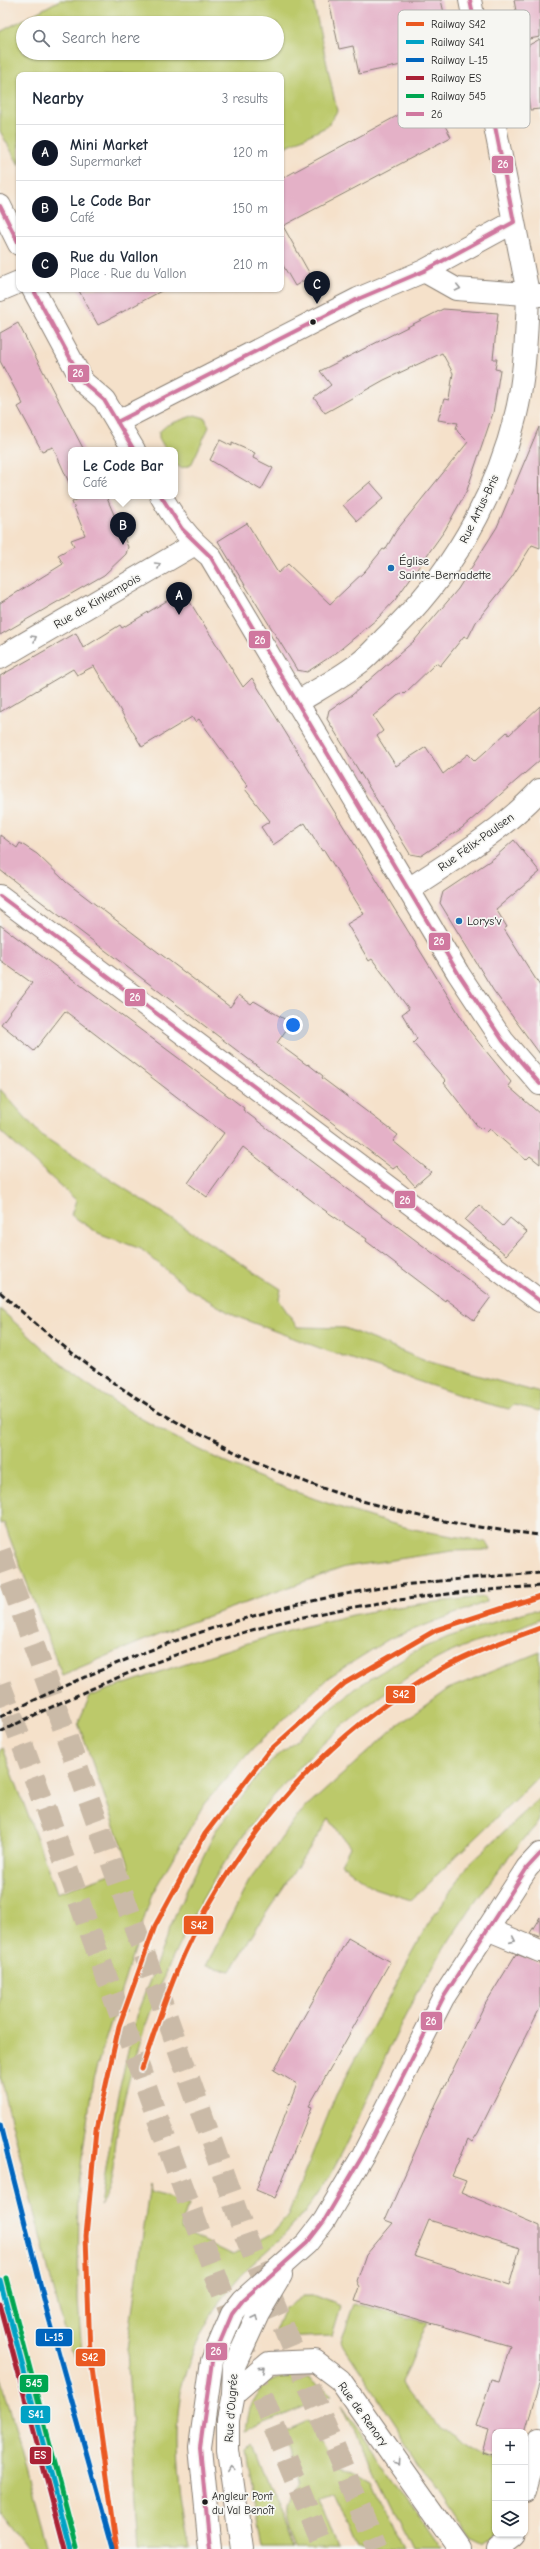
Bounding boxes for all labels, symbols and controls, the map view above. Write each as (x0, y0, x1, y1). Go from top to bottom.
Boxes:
legend (398, 10, 530, 128)
search box (16, 16, 284, 60)
text: Railway S42 (431, 18, 486, 31)
icon: search (30, 27, 52, 49)
text: Search here (62, 29, 140, 47)
text: Railway S41 (431, 36, 484, 49)
text: Railway L-15 (431, 54, 488, 67)
text: Railway ES (431, 72, 481, 85)
text: Nearby (32, 89, 83, 108)
text: Railway 545 (431, 90, 486, 103)
text: 3 results (222, 91, 268, 106)
text: 26 (431, 108, 443, 121)
text: Mini Market (70, 136, 148, 154)
text: A (41, 145, 49, 160)
text: 120 m (233, 145, 268, 160)
text: Supermarket (70, 154, 141, 169)
line badge: 26 (491, 155, 514, 174)
text: 26 (497, 158, 509, 171)
text: Le Code Bar (70, 192, 151, 210)
text: B (41, 201, 49, 216)
text: 150 m (233, 201, 268, 216)
text: Café (70, 210, 94, 225)
text: Rue du Vallon (70, 248, 158, 266)
text: C (41, 257, 49, 272)
text: 210 m (233, 257, 268, 272)
text: Place · Rue du Vallon (70, 266, 186, 281)
pin: C (304, 271, 330, 304)
one-way arrow (455, 284, 462, 292)
unlabelled marker (308, 317, 318, 327)
line badge: 26 (67, 364, 90, 383)
text: 26 (72, 367, 84, 380)
popup (68, 447, 178, 499)
text: Le Code Bar (83, 457, 163, 475)
street label: Rue Artus-Bris (456, 473, 502, 545)
text: Café (83, 475, 107, 490)
pin: B (110, 512, 136, 545)
place label: Église Sainte-Bernadette (399, 554, 491, 582)
one-way arrow (154, 563, 161, 570)
marker: Église Sainte-Bernadette (386, 563, 396, 573)
street label: Rue de Kinkempois (51, 571, 143, 631)
pin: A (166, 582, 192, 615)
line badge: 26 (248, 630, 271, 649)
text: 26 (254, 634, 266, 647)
one-way arrow (30, 636, 37, 643)
street label: Rue Félix-Paulsen (435, 810, 517, 874)
place label: Lorys'v (467, 914, 502, 928)
marker: Lorys'v (454, 916, 464, 926)
line badge: 26 (428, 932, 451, 951)
text: 26 (433, 935, 445, 948)
line badge: 26 (124, 988, 146, 1007)
text: 26 (129, 991, 141, 1004)
your location (283, 1015, 303, 1035)
line badge: 26 (394, 1190, 416, 1209)
text: 26 (399, 1194, 411, 1207)
line badge: S42 (385, 1685, 416, 1704)
text: S42 (393, 1688, 410, 1701)
line badge: S42 (183, 1915, 214, 1935)
text: S42 (191, 1919, 208, 1932)
one-way arrow (510, 1936, 517, 1944)
line badge: 26 (420, 2011, 443, 2031)
text: 26 (425, 2015, 437, 2028)
one-way arrow (251, 2314, 259, 2322)
line badge: L-15 (35, 2328, 73, 2347)
text: L-15 (44, 2331, 64, 2344)
line badge: 26 (205, 2342, 228, 2361)
text: 26 (210, 2345, 222, 2358)
line badge: S42 (75, 2348, 106, 2367)
text: S42 (82, 2351, 99, 2364)
one-way arrow (258, 2366, 265, 2373)
street label: Rue d'Ougrée (222, 2373, 240, 2443)
line badge: 545 (19, 2374, 49, 2393)
text: 545 (26, 2377, 43, 2390)
street label: Rue de Renory (335, 2379, 391, 2449)
line badge: S41 (20, 2405, 51, 2424)
text: S41 (28, 2408, 44, 2421)
map controls (492, 2429, 528, 2537)
button: + (492, 2429, 528, 2465)
line badge: ES (29, 2446, 52, 2465)
text: ES (34, 2449, 46, 2462)
one-way arrow (392, 2457, 399, 2464)
button: − (492, 2465, 528, 2501)
one-way arrow (227, 2466, 236, 2472)
place label: Angleur Pont du Val Benoît (212, 2490, 275, 2517)
marker: Angleur Pont du Val Benoît (200, 2497, 210, 2507)
button: layers (492, 2501, 528, 2537)

